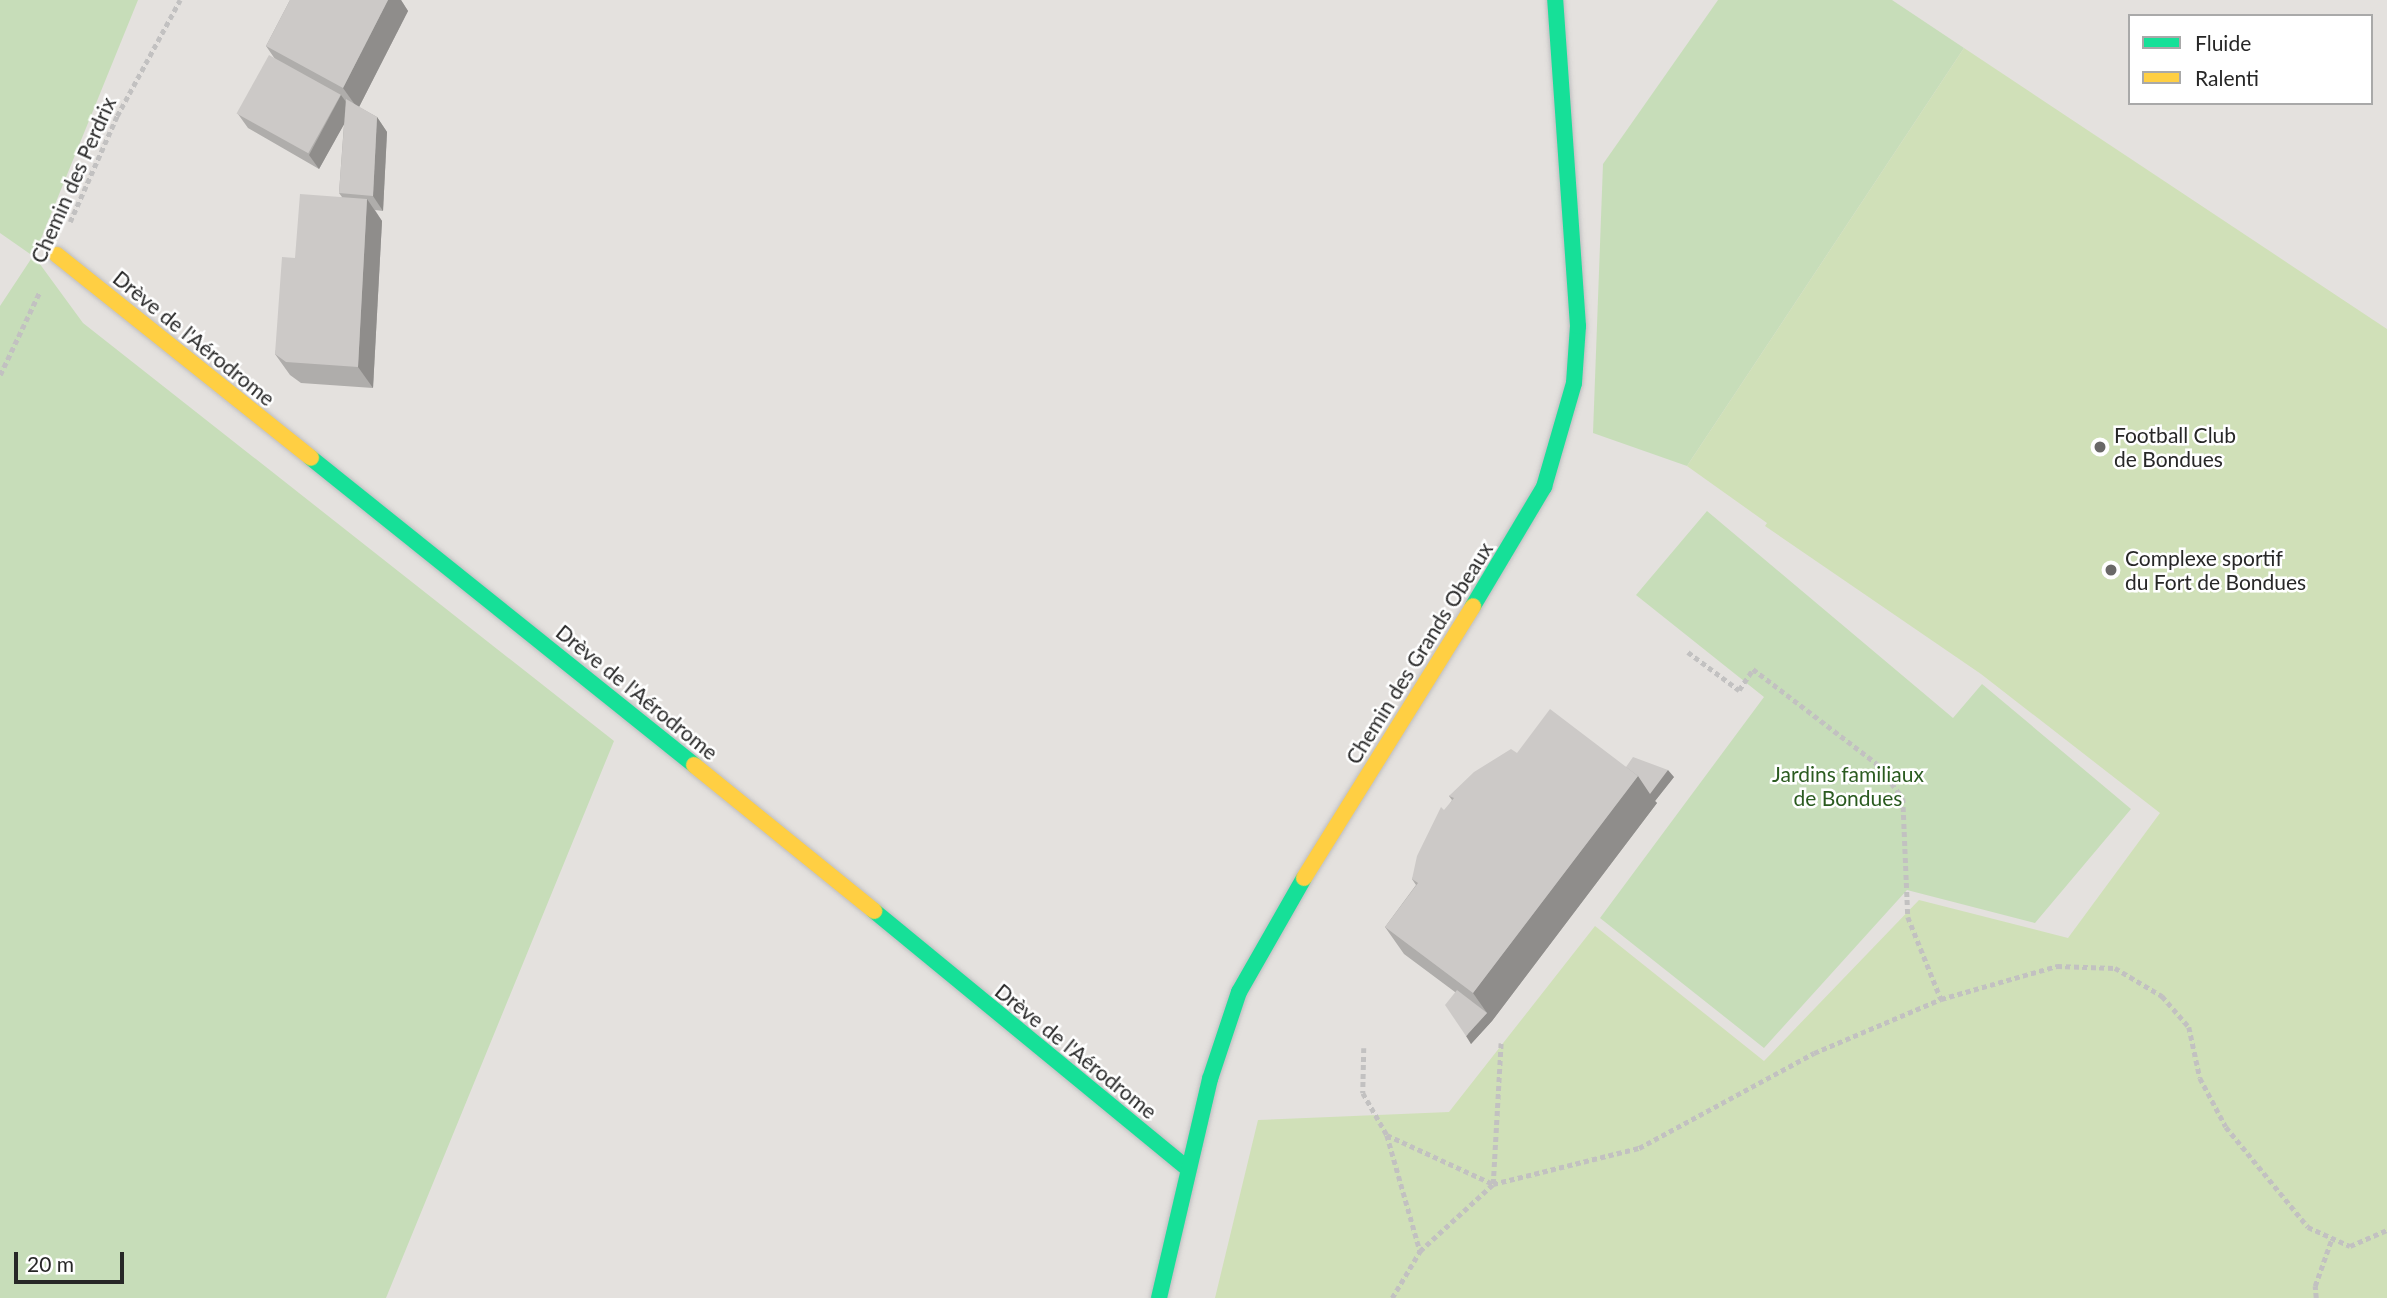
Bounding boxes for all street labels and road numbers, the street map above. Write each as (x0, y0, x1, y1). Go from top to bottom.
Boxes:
street label: Chemin des Perdrix (25, 93, 121, 267)
street label: Drève de l'Aérodrome (108, 265, 280, 411)
street label: Chemin des Grands Obeaux (1340, 537, 1498, 769)
street label: Drève de l'Aérodrome (551, 619, 723, 765)
street label: Drève de l'Aérodrome (990, 978, 1162, 1124)

